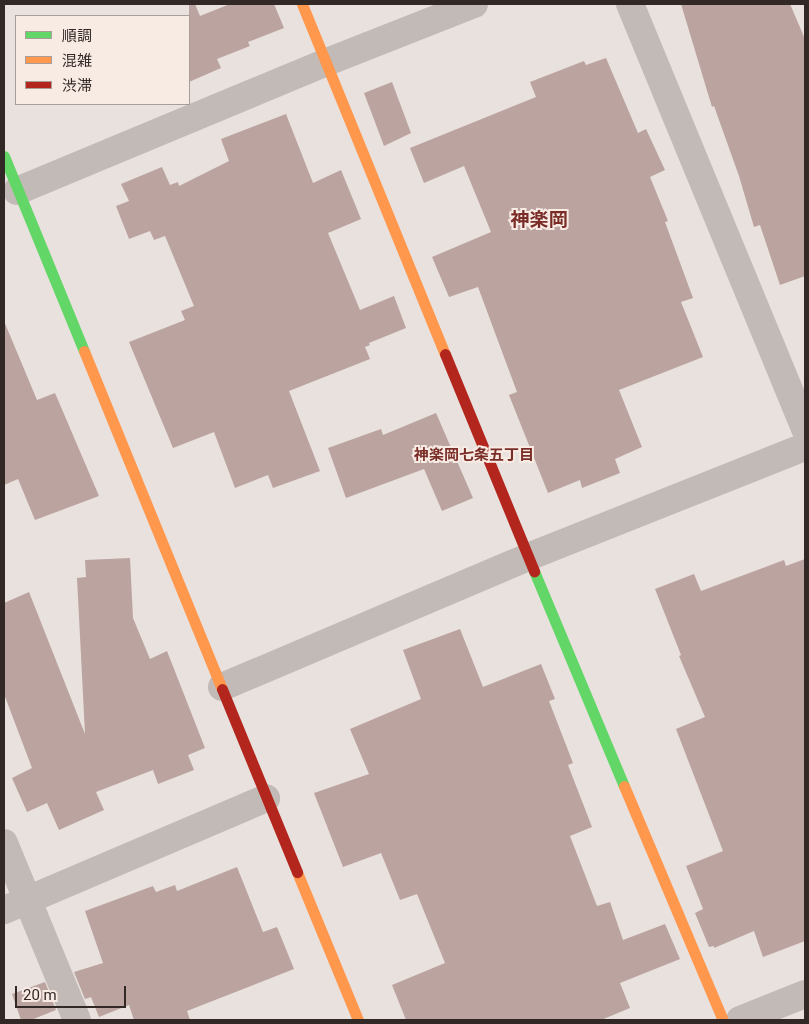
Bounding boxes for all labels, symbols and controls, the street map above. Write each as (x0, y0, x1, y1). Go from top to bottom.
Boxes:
legend (15, 15, 190, 105)
text: 順調 (62, 27, 92, 45)
text: 混雑 (62, 52, 92, 70)
text: 渋滞 (62, 77, 92, 95)
district label: 神楽岡 (511, 209, 567, 231)
district label: 神楽岡七条五丁目 (414, 447, 534, 465)
scale bar (18, 976, 129, 1008)
text: 20 m (23, 986, 57, 1004)

